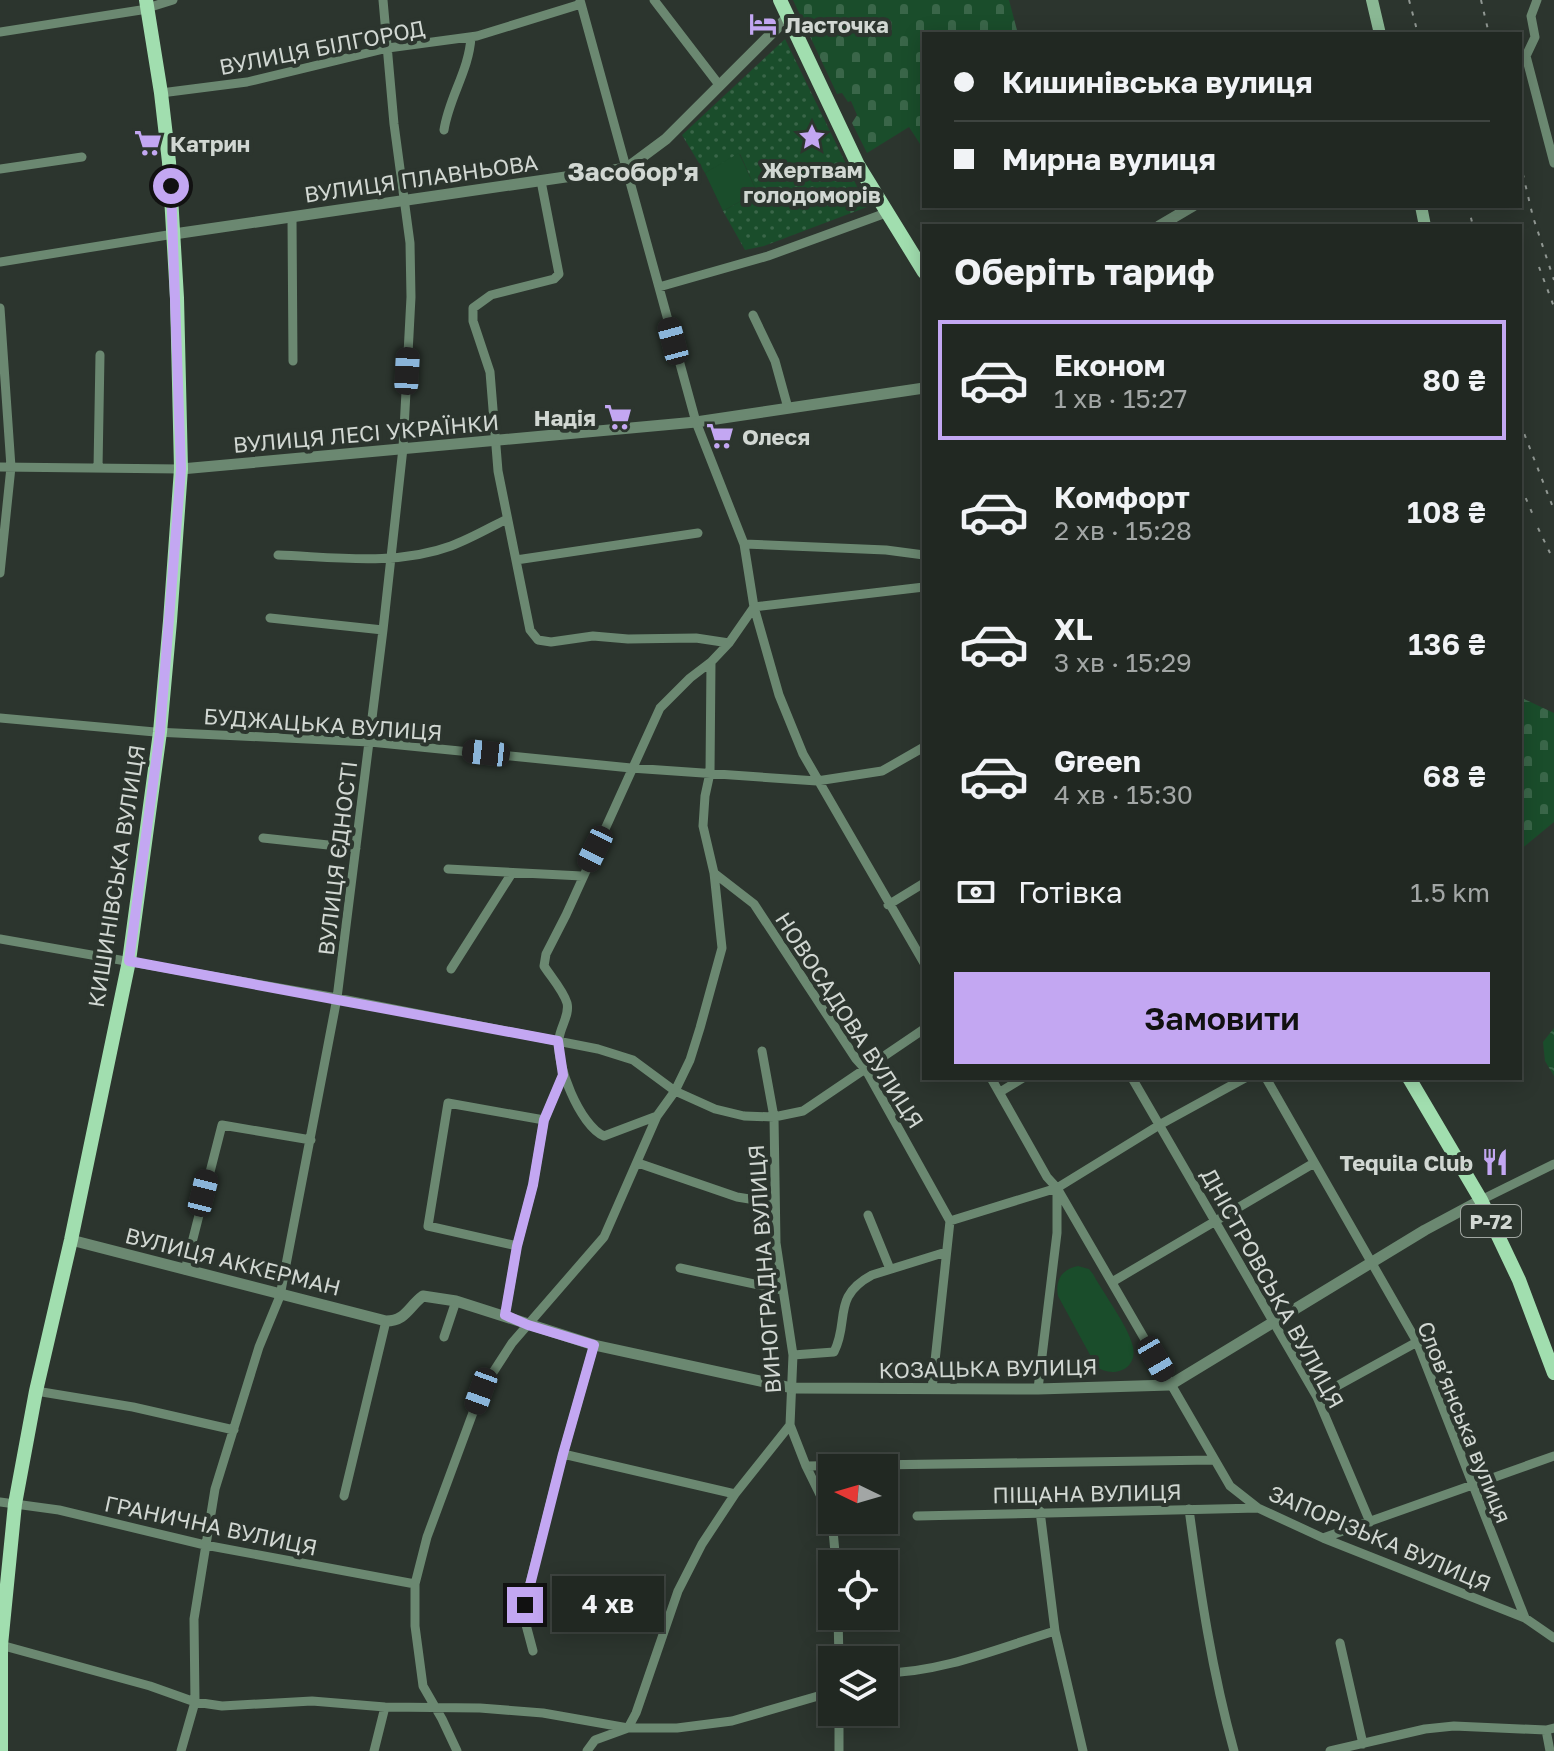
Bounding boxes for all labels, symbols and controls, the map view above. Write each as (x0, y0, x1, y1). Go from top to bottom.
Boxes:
hotel icon: Ласточка (748, 9, 778, 39)
place label: Ласточка (785, 11, 889, 38)
street label: ВУЛИЦЯ БІЛГОРОД (217, 14, 427, 80)
text: Кишинівська вулиця (1002, 64, 1313, 100)
place icon: Жертвам голодоморів (797, 122, 827, 152)
supermarket icon: Катрин (133, 128, 163, 158)
place label: Катрин (170, 130, 250, 157)
text: Мирна вулиця (1002, 141, 1216, 177)
street label: ВУЛИЦЯ ПЛАВНЬОВА (303, 148, 540, 208)
district label: Засобор'я (567, 156, 699, 187)
place label: Жертвам голодоморів (743, 156, 881, 208)
route start (153, 168, 189, 204)
text: Оберіть тариф (954, 250, 1215, 293)
car (655, 315, 691, 367)
icon: car (958, 344, 1030, 416)
car (394, 346, 420, 396)
text: Економ (1054, 347, 1165, 383)
text: 80 ₴ (1422, 362, 1486, 398)
text: 1 хв · 15:27 (1054, 383, 1187, 414)
supermarket icon: Надія (603, 402, 633, 432)
place label: Надія (534, 404, 596, 431)
street label: ВУЛИЦЯ ЛЕСІ УКРАЇНКИ (232, 408, 500, 458)
supermarket icon: Олеся (705, 421, 735, 451)
place label: Олеся (742, 423, 810, 450)
icon: car (958, 476, 1030, 548)
text: Комфорт (1054, 479, 1190, 515)
text: 108 ₴ (1407, 494, 1486, 530)
text: 2 хв · 15:28 (1054, 515, 1192, 546)
icon: car (958, 608, 1030, 680)
text: XL (1054, 611, 1093, 647)
text: 136 ₴ (1408, 626, 1486, 662)
text: 3 хв · 15:29 (1054, 647, 1192, 678)
street label: БУДЖАЦЬКА ВУЛИЦЯ (203, 702, 443, 746)
car (461, 739, 511, 767)
icon: car (958, 740, 1030, 812)
street label: КИШИНІВСЬКА ВУЛИЦЯ (82, 743, 150, 1009)
text: Green (1054, 743, 1141, 779)
text: 68 ₴ (1423, 758, 1486, 794)
street label: ВУЛИЦЯ ЄДНОСТІ (312, 759, 362, 957)
text: 4 хв · 15:30 (1054, 779, 1193, 810)
car (574, 822, 616, 876)
icon: cash (954, 870, 998, 914)
text: Готівка (1018, 874, 1123, 910)
text: 1.5 km (1410, 877, 1490, 908)
street label: НОВОСАДОВА ВУЛИЦЯ (770, 907, 930, 1133)
button: Замовити (954, 972, 1490, 1064)
street label: ВИНОГРАДНА ВУЛИЦЯ (742, 1144, 786, 1394)
restaurant icon: Tequila Club (1480, 1147, 1510, 1177)
place label: Tequila Club (1340, 1149, 1473, 1176)
street label: ДНІСТРОВСЬКА ВУЛИЦЯ (1196, 1163, 1350, 1413)
car (186, 1167, 220, 1219)
road number: Р-72 (1461, 1205, 1521, 1237)
street label: ВУЛИЦЯ АККЕРМАН (122, 1221, 344, 1301)
street label: Словʼянська вулиця (1412, 1317, 1518, 1527)
car (1134, 1332, 1178, 1386)
street label: КОЗАЦЬКА ВУЛИЦЯ (878, 1353, 1098, 1383)
car (462, 1364, 500, 1418)
north arrow (818, 1454, 898, 1534)
map controls (818, 1454, 898, 1726)
street label: ПІЩАНА ВУЛИЦЯ (992, 1478, 1182, 1508)
street label: ЗАПОРІЗЬКА ВУЛИЦЯ (1265, 1479, 1495, 1597)
street label: ГРАНИЧНА ВУЛИЦЯ (102, 1489, 320, 1561)
button: locate (818, 1550, 898, 1630)
callout: 4 хв (553, 1577, 665, 1633)
route end (507, 1587, 543, 1623)
text: 4 хв (582, 1588, 634, 1619)
button: layers (818, 1646, 898, 1726)

